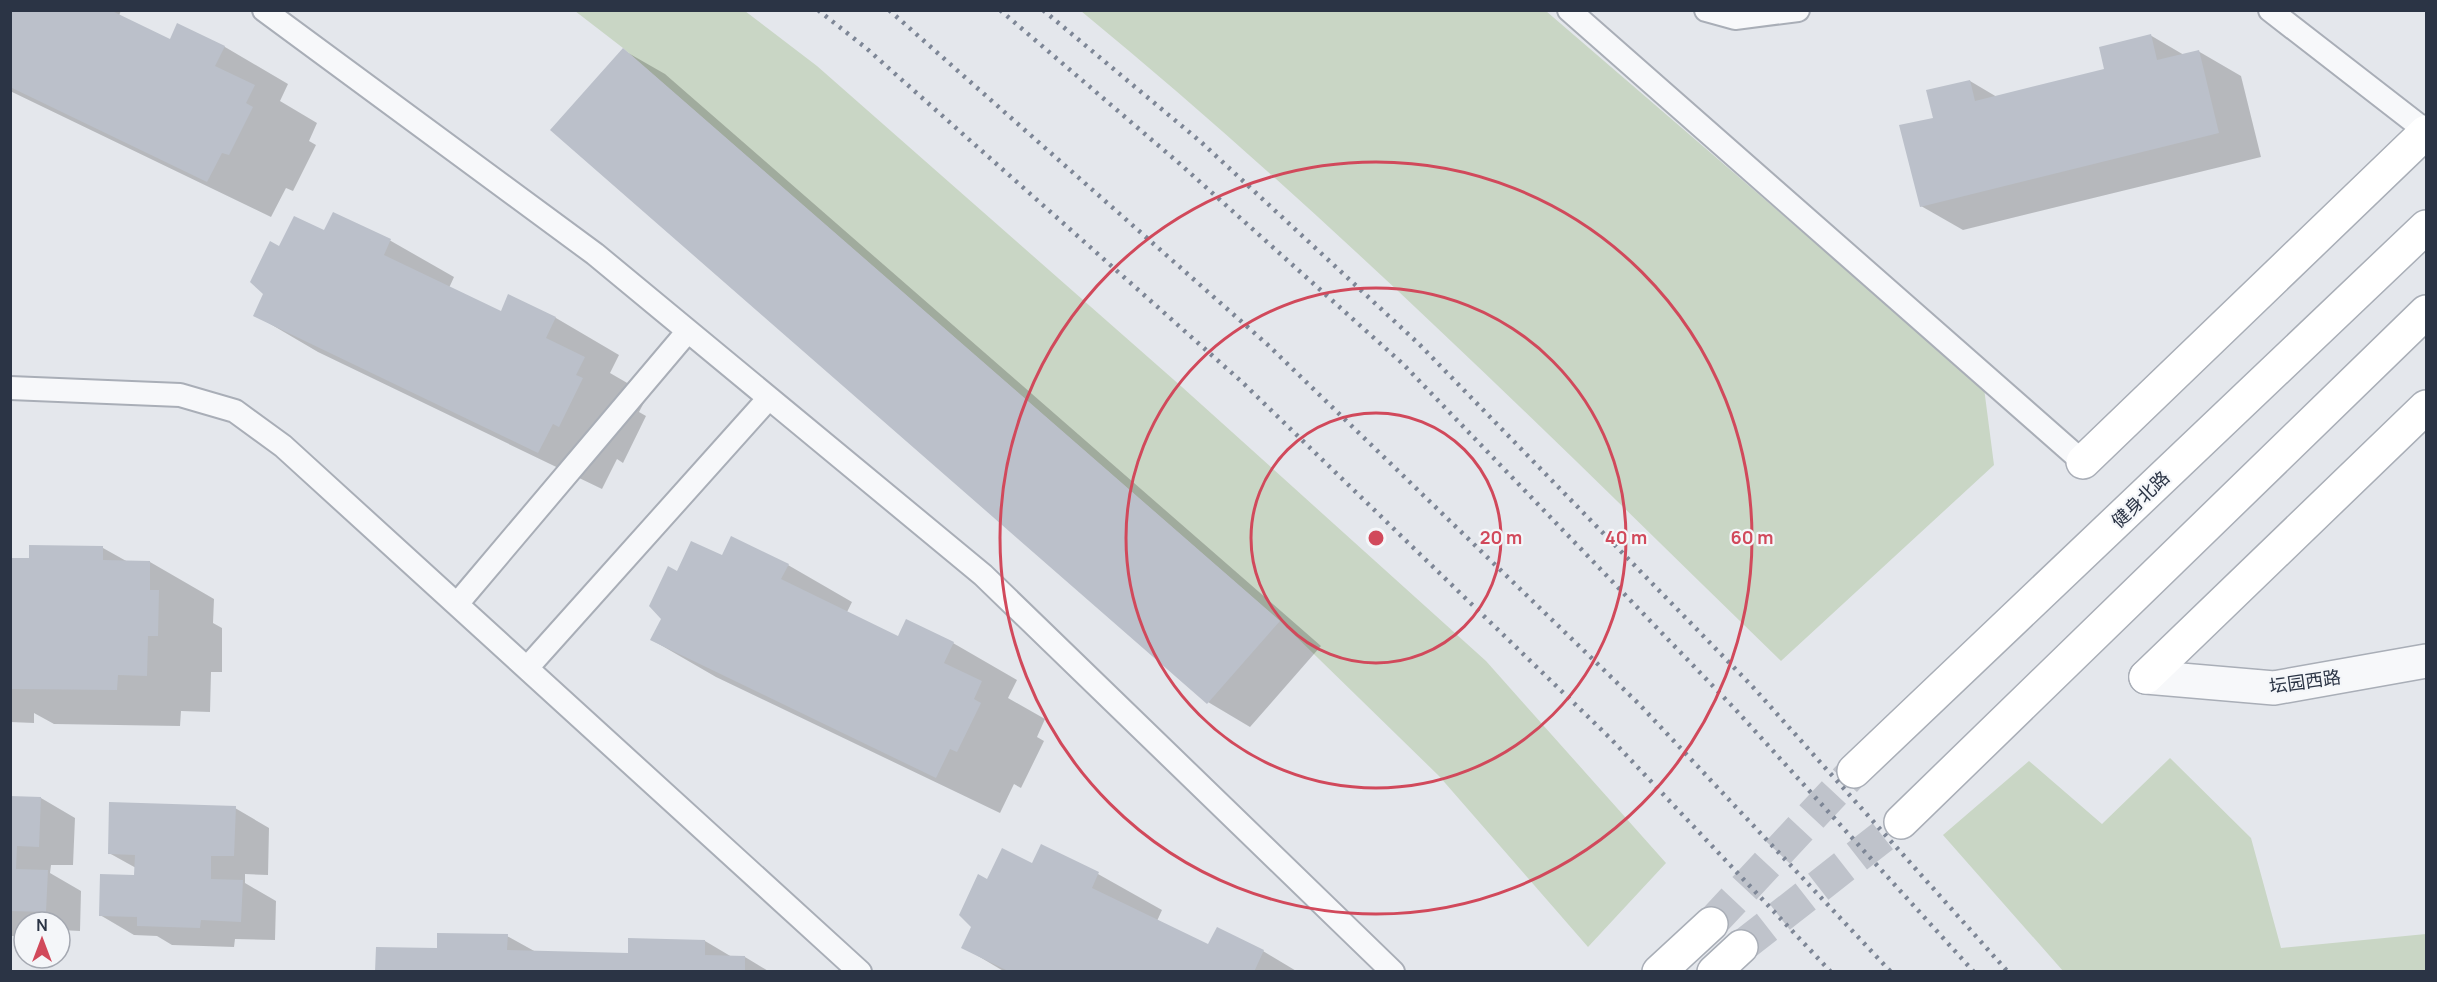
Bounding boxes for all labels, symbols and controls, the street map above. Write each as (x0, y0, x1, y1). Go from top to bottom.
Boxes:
street label: 健身北路 (2106, 465, 2174, 533)
text: 20 m (1480, 525, 1522, 549)
text: 40 m (1605, 525, 1647, 549)
text: 60 m (1731, 525, 1773, 549)
centre of rings (1366, 528, 1386, 548)
street label: 坛园西路 (2268, 664, 2342, 698)
north arrow (12, 910, 72, 970)
text: N (36, 914, 48, 936)

